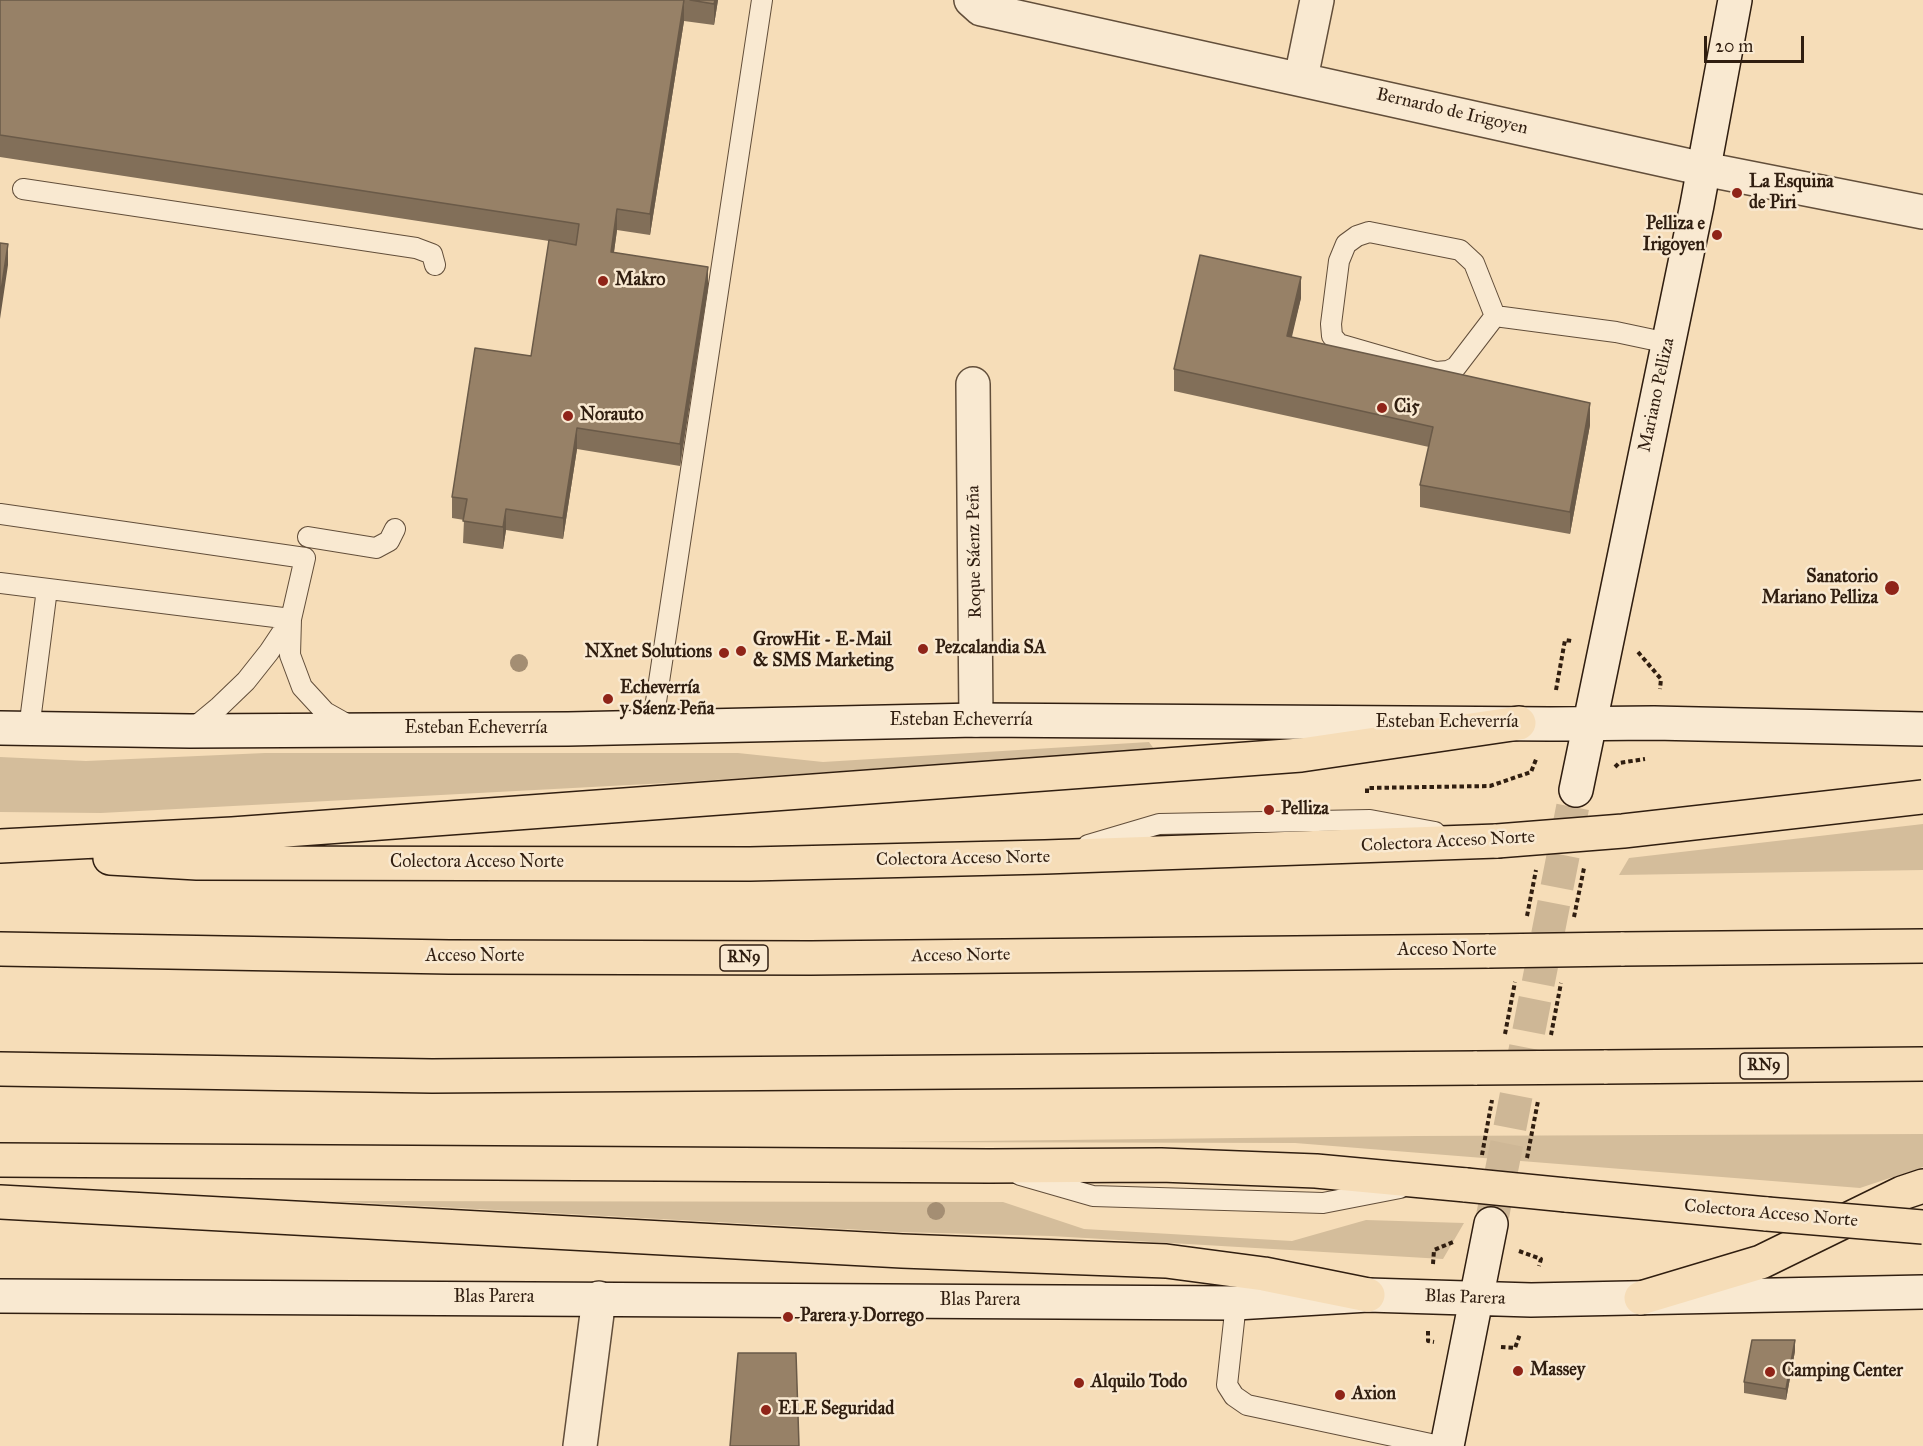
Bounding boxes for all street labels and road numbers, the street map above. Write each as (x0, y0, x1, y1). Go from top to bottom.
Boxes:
street label: Bernardo de Irigoyen (1374, 84, 1530, 140)
street label: Mariano Pelliza (1634, 336, 1680, 454)
street label: Roque Sáenz Peña (963, 485, 987, 619)
street label: Esteban Echeverría (889, 710, 1033, 732)
street label: Esteban Echeverría (1375, 712, 1519, 734)
street label: Esteban Echeverría (404, 718, 548, 740)
street label: Colectora Acceso Norte (1360, 827, 1536, 857)
street label: Colectora Acceso Norte (876, 847, 1050, 871)
street label: Colectora Acceso Norte (390, 852, 564, 874)
street label: Acceso Norte (1397, 940, 1497, 962)
street label: Acceso Norte (911, 944, 1011, 968)
road number: RN9 (720, 945, 768, 971)
street label: Acceso Norte (425, 946, 525, 968)
road number: RN9 (1740, 1053, 1788, 1079)
street label: Colectora Acceso Norte (1683, 1196, 1859, 1232)
street label: Blas Parera (1424, 1286, 1506, 1310)
street label: Blas Parera (454, 1287, 534, 1309)
street label: Blas Parera (940, 1290, 1020, 1312)

